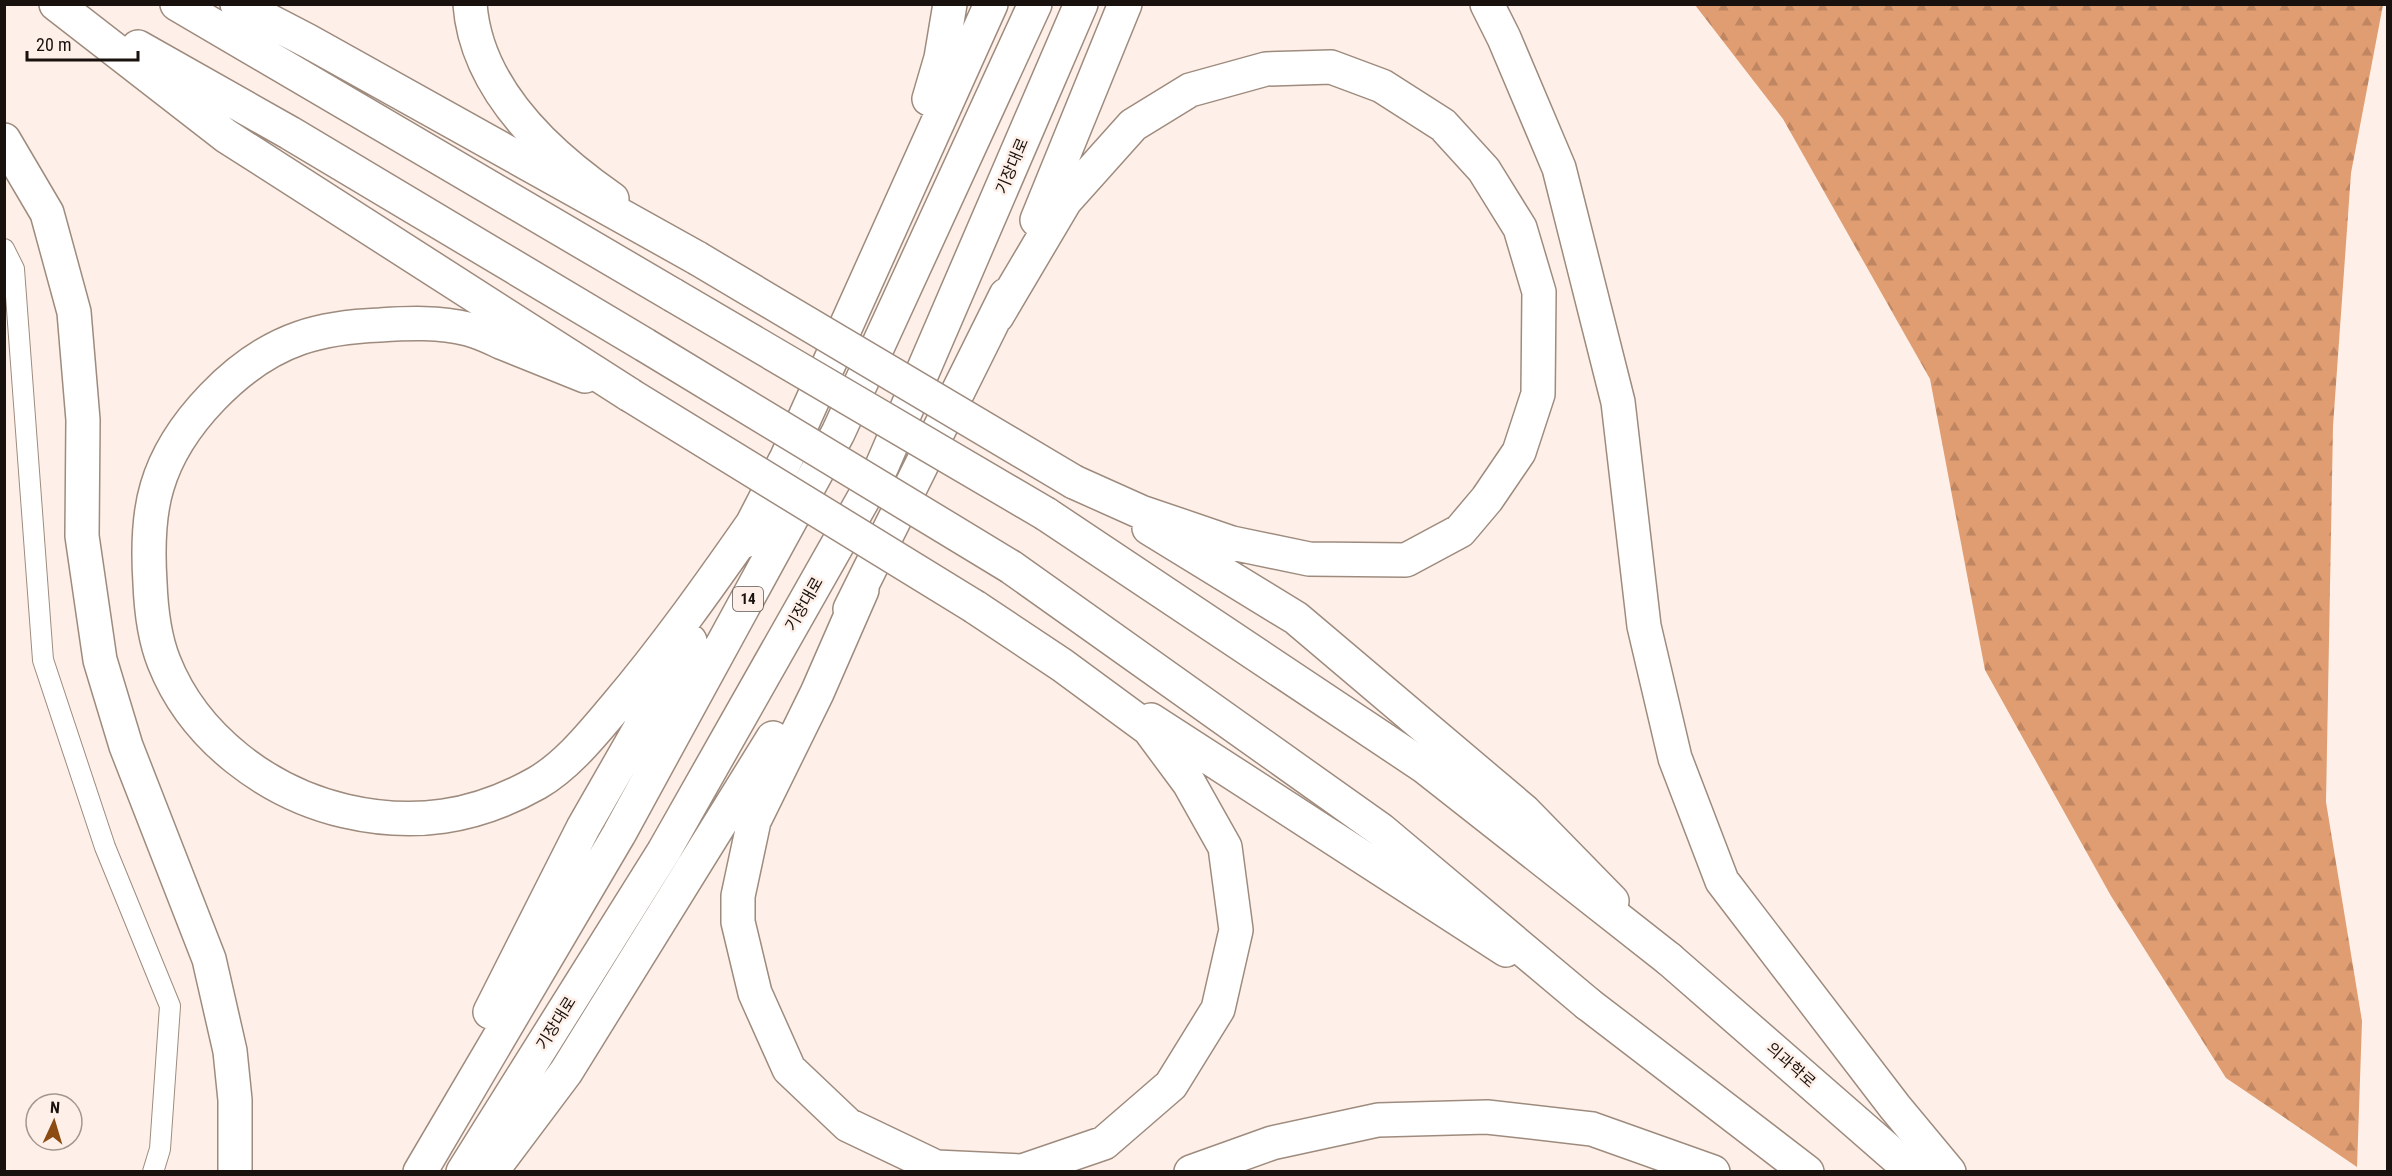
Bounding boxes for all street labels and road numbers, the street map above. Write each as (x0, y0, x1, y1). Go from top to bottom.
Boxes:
street label: 기장대로 (992, 135, 1032, 197)
street label: 기장대로 (781, 574, 827, 634)
road number: 14 (733, 587, 763, 611)
street label: 기장대로 (532, 993, 580, 1053)
street label: 의과학로 (1763, 1039, 1820, 1092)

